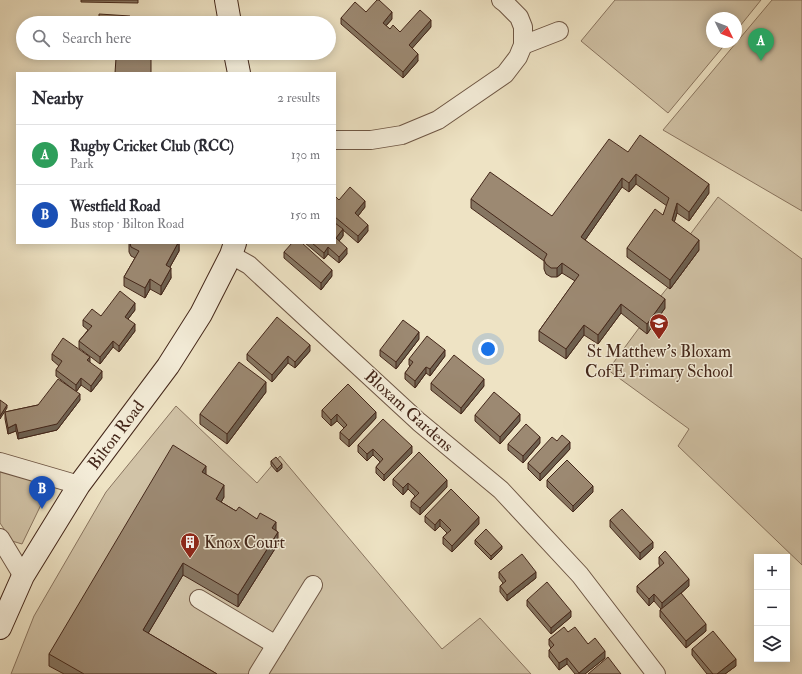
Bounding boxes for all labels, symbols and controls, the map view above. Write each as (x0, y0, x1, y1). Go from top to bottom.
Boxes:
north arrow (706, 12, 742, 48)
search box (16, 16, 336, 60)
icon: search (30, 27, 52, 49)
pin: A (748, 28, 774, 61)
text: Search here (62, 29, 131, 48)
text: Nearby (32, 88, 83, 109)
text: 2 results (277, 90, 320, 106)
text: Rugby Cricket Club (RCC) (70, 137, 234, 156)
text: A (41, 147, 49, 163)
text: 130 m (291, 147, 320, 163)
text: Park (70, 156, 94, 172)
text: Westfield Road (70, 197, 160, 216)
text: B (41, 207, 49, 223)
text: 150 m (290, 207, 320, 223)
text: Bus stop · Bilton Road (70, 216, 184, 232)
school or university icon: St Matthew's Bloxam CofE Primary School (648, 312, 670, 340)
your location (478, 339, 498, 359)
place label: St Matthew's Bloxam CofE Primary School (585, 341, 734, 383)
street label: Bloxam Gardens (360, 366, 458, 456)
street label: Bilton Road (83, 396, 149, 474)
pin: B (29, 476, 55, 509)
building icon: Knox Court (179, 531, 201, 559)
place label: Knox Court (204, 532, 286, 553)
map controls (754, 554, 790, 662)
button: + (754, 554, 790, 590)
button: − (754, 590, 790, 626)
button: layers (754, 626, 790, 662)

